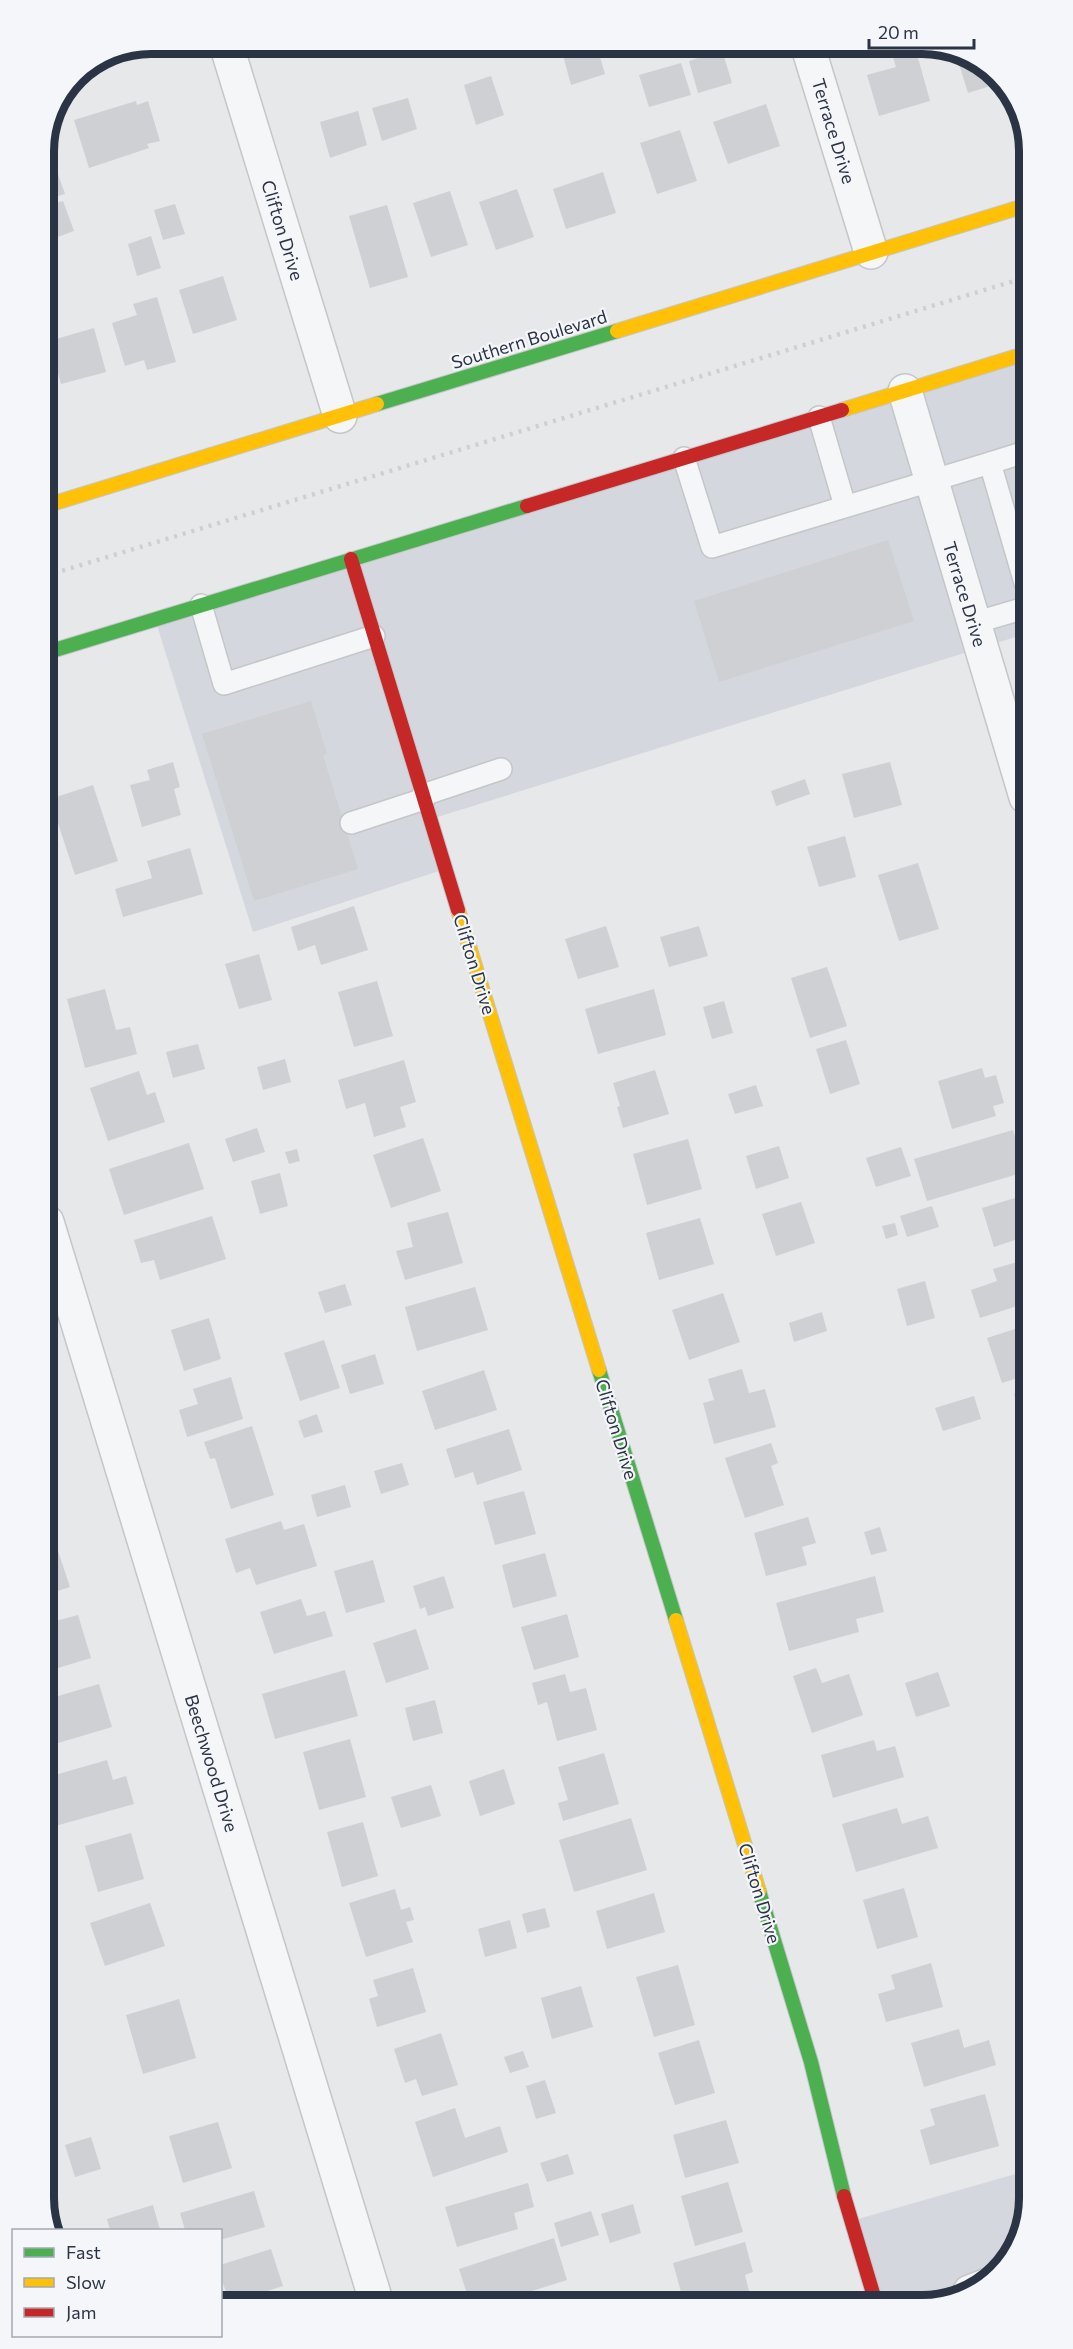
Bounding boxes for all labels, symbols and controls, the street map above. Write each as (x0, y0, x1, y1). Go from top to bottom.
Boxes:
scale bar (869, 12, 974, 50)
text: 20 m (878, 21, 919, 43)
street label: Terrace Drive (808, 76, 860, 186)
street label: Clifton Drive (257, 177, 309, 283)
street label: Southern Boulevard (449, 305, 609, 373)
street label: Terrace Drive (939, 539, 991, 649)
street label: Clifton Drive (449, 911, 501, 1017)
street label: Clifton Drive (591, 1376, 643, 1482)
street label: Beechwood Drive (181, 1692, 243, 1834)
street label: Clifton Drive (734, 1840, 786, 1946)
legend (12, 2229, 222, 2337)
text: Fast (66, 2241, 101, 2263)
text: Slow (66, 2271, 106, 2293)
text: Jam (66, 2301, 96, 2323)

